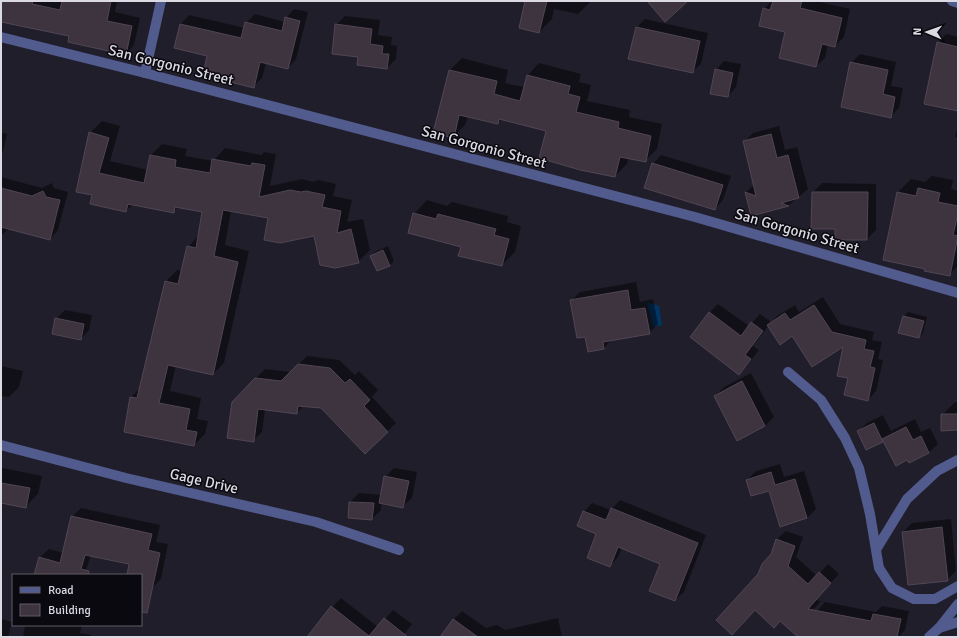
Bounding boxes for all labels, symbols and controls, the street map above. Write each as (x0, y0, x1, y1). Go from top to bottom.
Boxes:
north arrow (907, 12, 947, 52)
text: N (911, 28, 924, 36)
street label: San Gorgonio Street (107, 41, 235, 89)
street label: San Gorgonio Street (420, 122, 548, 172)
street label: San Gorgonio Street (733, 205, 861, 257)
street label: Gage Drive (168, 464, 240, 498)
legend (12, 574, 142, 626)
text: Road (48, 583, 74, 598)
text: Building (48, 603, 91, 618)

